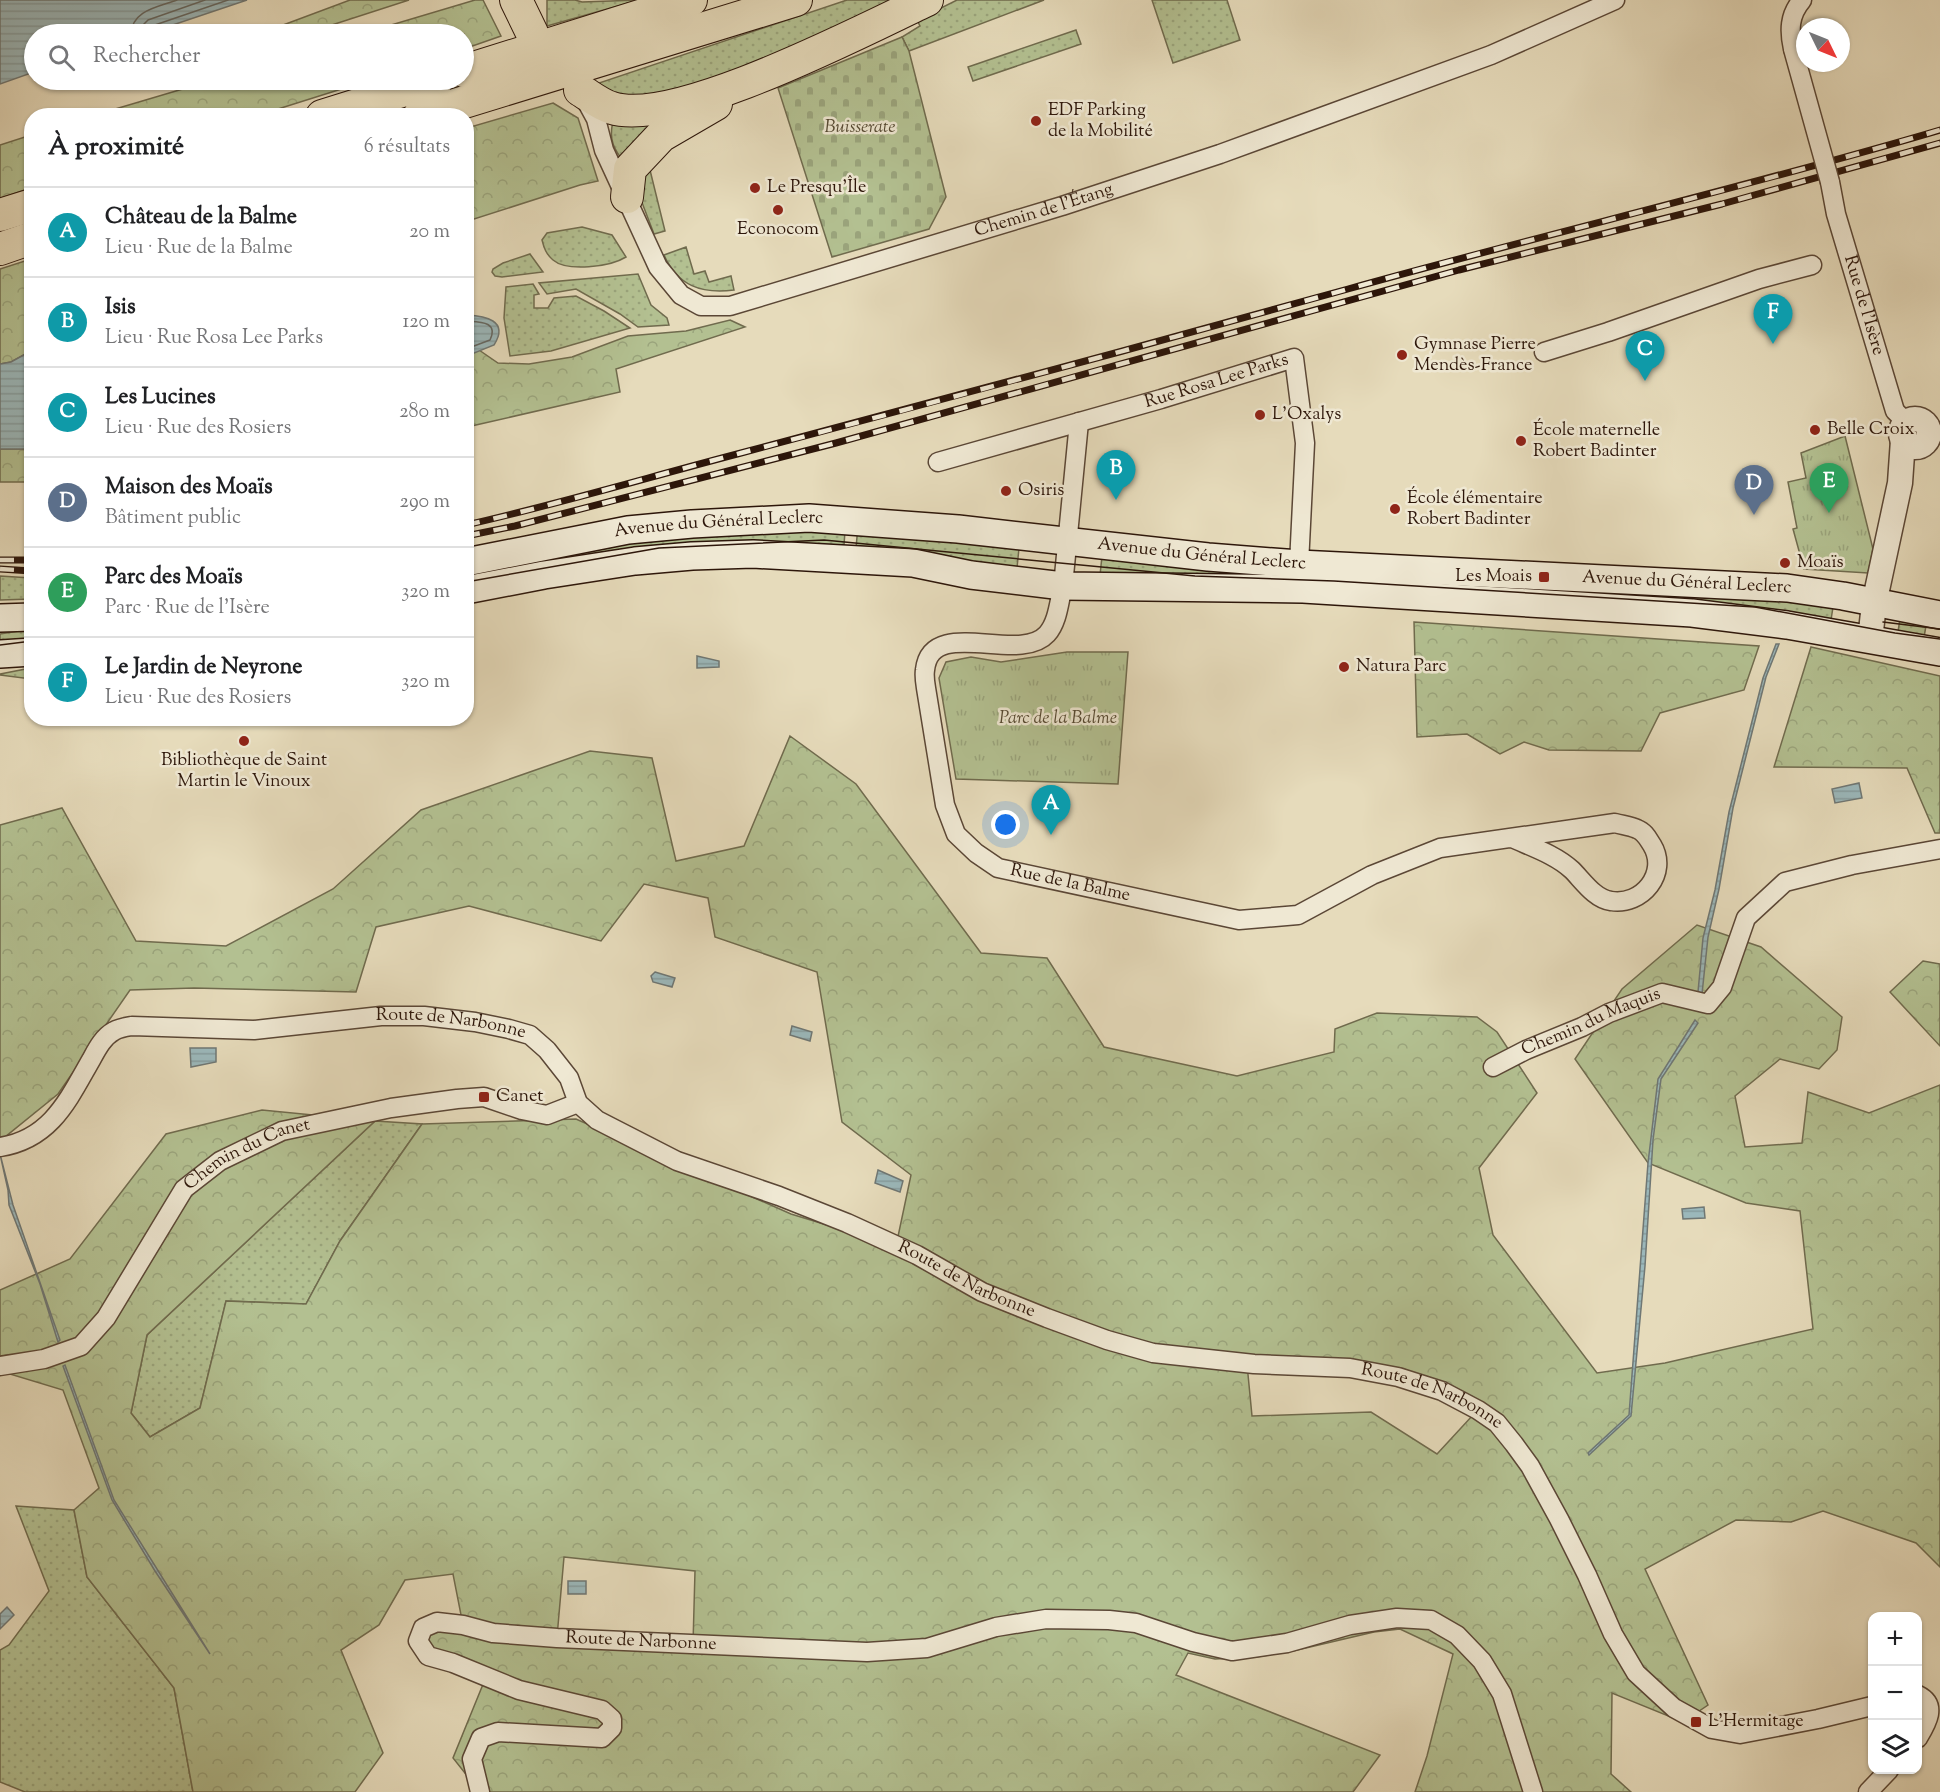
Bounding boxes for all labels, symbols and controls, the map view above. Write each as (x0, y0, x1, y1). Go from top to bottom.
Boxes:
north arrow (1796, 18, 1850, 72)
search box (24, 24, 474, 90)
icon: search (45, 41, 78, 74)
text: Rechercher (93, 41, 200, 73)
place label: EDF Parking de la Mobilité (1048, 98, 1153, 145)
marker: EDF Parking de la Mobilité (1029, 114, 1043, 128)
park label: Buisserate (825, 115, 895, 141)
text: À proximité (48, 129, 184, 166)
text: 6 résultats (364, 133, 450, 162)
place label: Le Presqu'Île (767, 174, 866, 201)
street label: Chemin de l'Étang (971, 177, 1117, 245)
marker: Le Presqu'Île (748, 181, 762, 195)
text: Château de la Balme (105, 202, 297, 234)
marker: Econocom (771, 203, 785, 217)
place label: Econocom (737, 217, 819, 243)
text: A (59, 218, 76, 247)
text: 20 m (409, 218, 450, 247)
text: Lieu · Rue de la Balme (105, 234, 293, 263)
street label: Rue de l'Isère (1836, 252, 1891, 359)
text: Isis (105, 292, 136, 324)
pin: F (1754, 294, 1792, 344)
text: B (61, 308, 74, 337)
text: 120 m (402, 308, 450, 337)
text: Lieu · Rue Rosa Lee Parks (105, 324, 323, 353)
place label: Gymnase Pierre Mendès-France (1414, 332, 1536, 379)
pin: C (1626, 332, 1664, 381)
street label: Rue Rosa Lee Parks (1142, 347, 1292, 416)
marker: Gymnase Pierre Mendès-France (1395, 348, 1409, 362)
text: Les Lucines (105, 382, 216, 414)
text: C (59, 398, 76, 427)
text: 280 m (399, 398, 450, 427)
place label: L'Oxalys (1272, 402, 1341, 428)
marker: L'Oxalys (1253, 408, 1267, 422)
text: Lieu · Rue des Rosiers (105, 414, 291, 443)
place label: Belle Croix (1827, 417, 1915, 443)
place label: École maternelle Robert Badinter (1533, 418, 1660, 465)
marker: Belle Croix (1808, 423, 1822, 437)
marker: École maternelle Robert Badinter (1514, 434, 1528, 448)
pin: B (1096, 450, 1136, 500)
pin: E (1810, 464, 1848, 513)
pin: D (1734, 466, 1774, 515)
text: Maison des Moaïs (105, 472, 273, 504)
place label: Osiris (1018, 478, 1064, 504)
marker: Osiris (999, 484, 1013, 498)
place label: École élémentaire Robert Badinter (1407, 486, 1543, 533)
text: D (60, 488, 75, 517)
text: 290 m (400, 488, 450, 517)
marker: École élémentaire Robert Badinter (1388, 502, 1402, 516)
text: Bâtiment public (105, 504, 241, 533)
street label: Avenue du Général Leclerc (612, 505, 824, 545)
street label: Avenue du Général Leclerc (1096, 532, 1307, 577)
place label: Moaïs (1797, 550, 1844, 576)
marker: Moaïs (1778, 556, 1792, 570)
text: Parc des Moaïs (105, 562, 243, 594)
place label: Les Moais (1455, 564, 1532, 590)
street label: Avenue du Général Leclerc (1581, 565, 1793, 601)
marker: Les Moais (1537, 570, 1551, 584)
text: E (61, 578, 74, 607)
text: 320 m (401, 578, 450, 607)
text: Parc · Rue de l'Isère (105, 594, 270, 623)
text: Le Jardin de Neyrone (105, 652, 303, 684)
place label: Natura Parc (1356, 654, 1447, 680)
marker: Natura Parc (1337, 660, 1351, 674)
text: F (62, 668, 73, 697)
text: 320 m (401, 668, 450, 697)
text: Lieu · Rue des Rosiers (105, 684, 291, 713)
park label: Parc de la Balme (999, 706, 1117, 732)
marker: Bibliothèque de Saint Martin le Vinoux (237, 734, 251, 748)
place label: Bibliothèque de Saint Martin le Vinoux (161, 748, 327, 795)
pin: A (1032, 786, 1070, 835)
your location (991, 810, 1020, 839)
street label: Rue de la Balme (1008, 858, 1133, 909)
street label: Chemin du Maquis (1518, 982, 1665, 1063)
street label: Route de Narbonne (376, 1003, 529, 1046)
place label: Canet (496, 1084, 543, 1110)
marker: Canet (477, 1090, 491, 1104)
street label: Chemin du Canet (179, 1112, 312, 1197)
street label: Route de Narbonne (893, 1235, 1039, 1325)
street label: Route de Narbonne (1359, 1357, 1508, 1436)
map controls (1868, 1612, 1922, 1774)
button: + (1868, 1612, 1922, 1666)
street label: Route de Narbonne (565, 1625, 717, 1658)
button: − (1868, 1666, 1922, 1720)
place label: L'Hermitage (1708, 1709, 1804, 1735)
marker: L'Hermitage (1689, 1715, 1703, 1729)
button: layers (1868, 1720, 1922, 1774)

